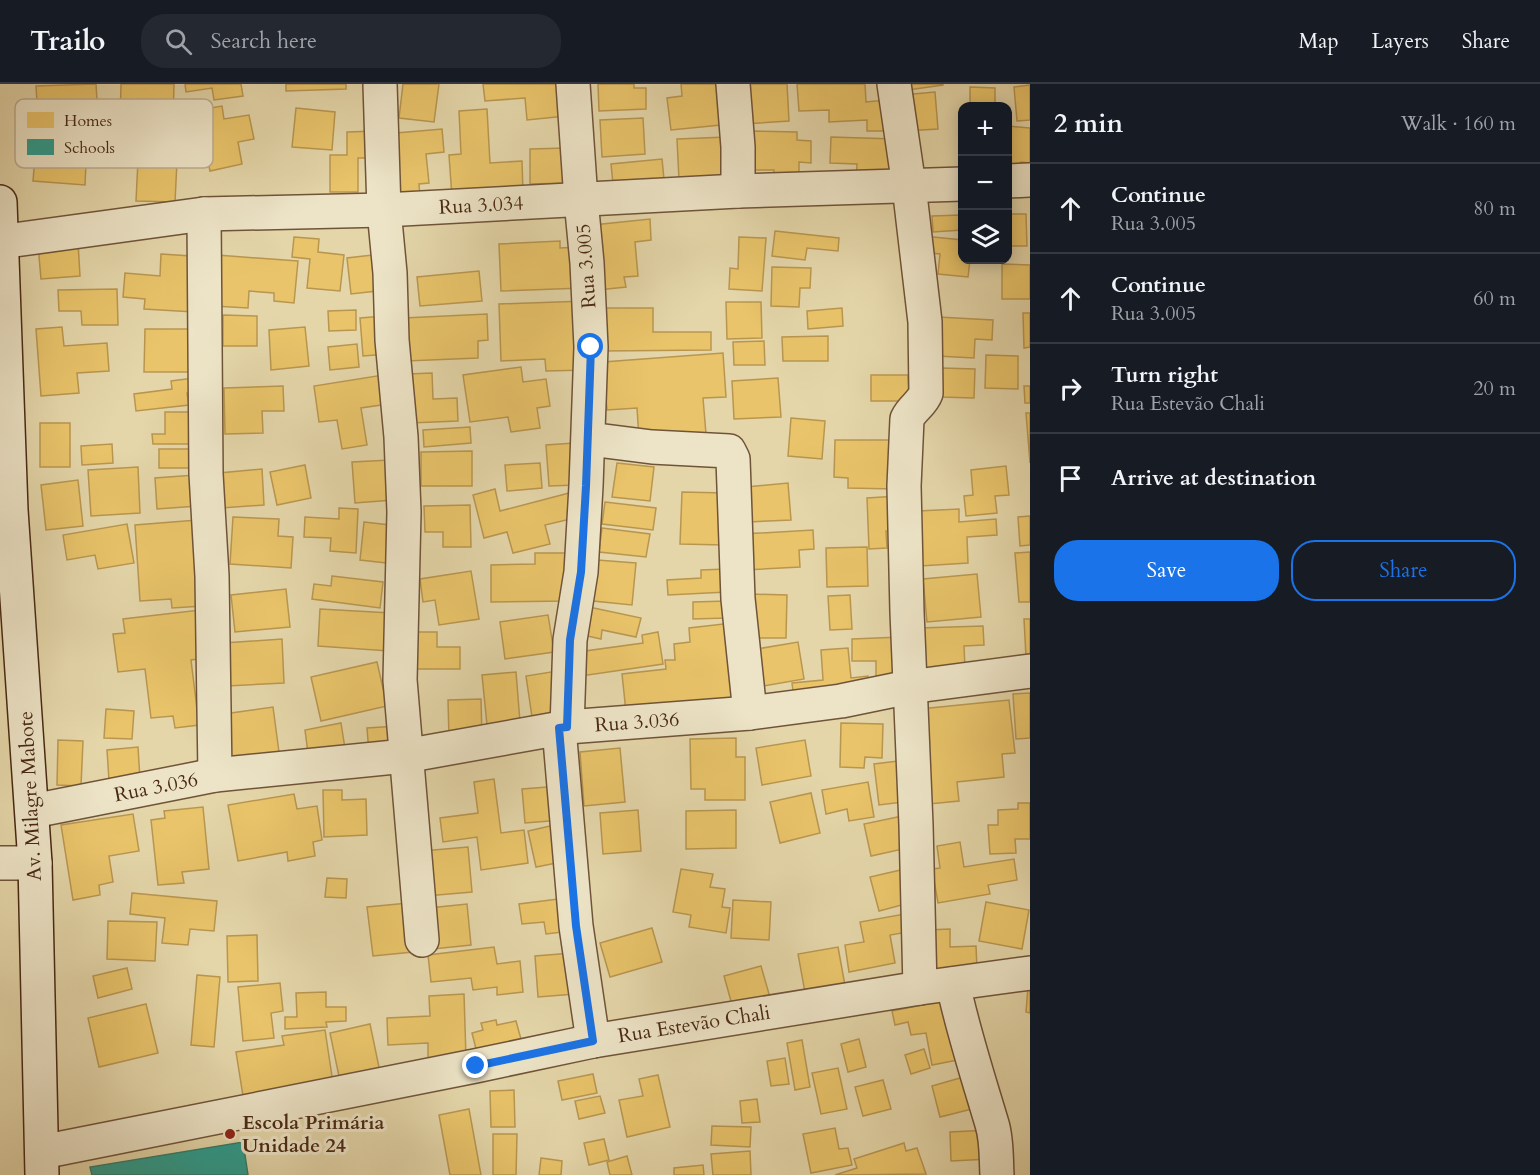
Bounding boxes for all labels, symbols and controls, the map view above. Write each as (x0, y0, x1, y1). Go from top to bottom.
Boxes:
search box (141, 14, 561, 68)
text: Trailo (30, 22, 105, 60)
icon: search (162, 25, 195, 58)
text: Search here (210, 26, 317, 56)
text: Map (1299, 27, 1339, 56)
text: Layers (1372, 27, 1429, 56)
text: Share (1462, 27, 1510, 56)
legend (15, 99, 213, 168)
map controls (958, 102, 1012, 264)
button: + (958, 102, 1012, 156)
text: 2 min (1054, 106, 1123, 141)
text: Homes (64, 110, 112, 132)
text: Walk · 160 m (1401, 110, 1516, 137)
text: Schools (64, 137, 115, 159)
button: − (958, 156, 1012, 210)
text: Continue (1111, 180, 1206, 210)
street label: Rua 3.034 (438, 189, 524, 221)
icon: ahead (1054, 192, 1087, 225)
text: 80 m (1473, 195, 1516, 222)
button: layers (958, 210, 1012, 264)
text: Rua 3.005 (1111, 210, 1196, 237)
street label: Rua 3.005 (570, 223, 602, 309)
text: Continue (1111, 270, 1206, 300)
icon: ahead (1054, 282, 1087, 315)
text: 60 m (1473, 285, 1516, 312)
text: Rua 3.005 (1111, 300, 1196, 327)
route start (577, 333, 603, 359)
text: Turn right (1111, 360, 1218, 390)
icon: right (1054, 372, 1087, 405)
text: 20 m (1473, 375, 1516, 402)
text: Rua Estevão Chali (1111, 390, 1265, 417)
icon: arrive (1054, 462, 1087, 495)
text: Arrive at destination (1111, 463, 1316, 493)
button: Save (1054, 540, 1279, 601)
button: Share (1291, 540, 1516, 601)
street label: Rua 3.036 (594, 706, 680, 738)
street label: Av. Milagre Mabote (12, 710, 48, 882)
street label: Rua 3.036 (112, 766, 200, 808)
street label: Rua Estevão Chali (616, 999, 772, 1049)
route end (462, 1052, 488, 1078)
place label: Escola Primária Unidade 24 (242, 1109, 385, 1159)
marker: Escola Primária Unidade 24 (223, 1127, 237, 1141)

